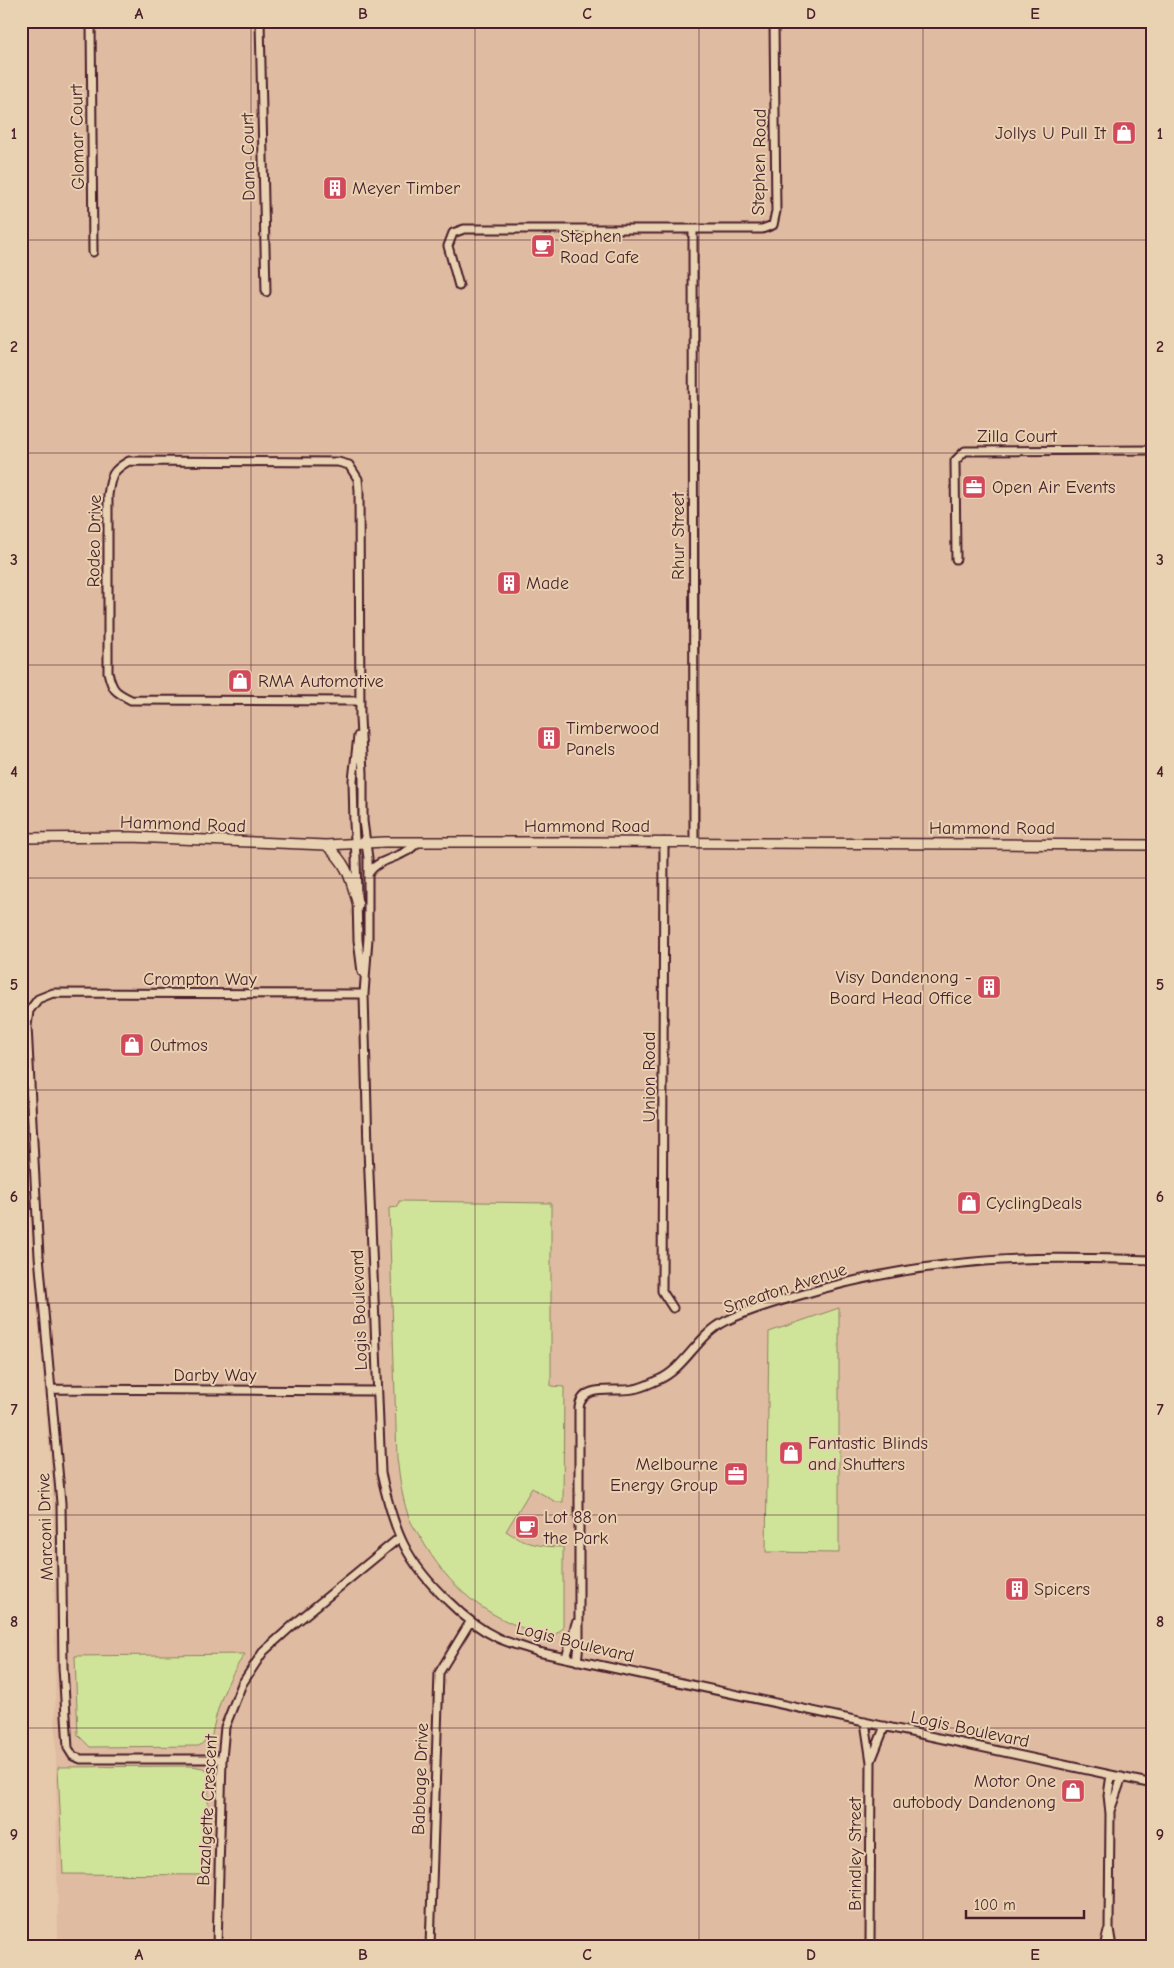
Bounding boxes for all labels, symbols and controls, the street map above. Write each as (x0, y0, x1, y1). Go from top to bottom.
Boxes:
text: A (135, 5, 144, 23)
text: B (358, 5, 368, 23)
text: C (582, 5, 592, 23)
text: D (806, 5, 816, 23)
text: E (1030, 5, 1040, 23)
street label: Glomar Court (66, 83, 89, 190)
street label: Stephen Road (748, 109, 771, 216)
street label: Dana Court (237, 112, 260, 201)
shop icon: Jollys U Pull It (1111, 120, 1137, 146)
place label: Jollys U Pull It (995, 123, 1107, 144)
text: 1 (11, 125, 17, 143)
text: 1 (1157, 125, 1163, 143)
building icon: Meyer Timber (322, 175, 348, 201)
place label: Meyer Timber (352, 178, 461, 199)
place label: Stephen Road Cafe (560, 226, 639, 268)
cafe icon: Stephen Road Cafe (530, 233, 556, 259)
text: 2 (10, 338, 18, 356)
text: 2 (1156, 338, 1164, 356)
street label: Zilla Court (977, 426, 1058, 447)
office icon: Open Air Events (961, 474, 987, 500)
place label: Open Air Events (992, 477, 1115, 498)
street label: Rhur Street (668, 491, 689, 580)
street label: Rodeo Drive (83, 494, 106, 588)
text: 3 (10, 551, 18, 569)
text: 3 (1156, 551, 1164, 569)
building icon: Made (496, 570, 522, 596)
place label: Made (526, 573, 569, 594)
shop icon: RMA Automotive (227, 668, 253, 694)
place label: RMA Automotive (258, 671, 384, 692)
place label: Timberwood Panels (566, 718, 659, 760)
building icon: Timberwood Panels (536, 725, 562, 751)
text: 4 (10, 763, 18, 781)
text: 4 (1156, 763, 1164, 781)
street label: Hammond Road (120, 812, 246, 837)
street label: Hammond Road (524, 816, 650, 837)
street label: Hammond Road (929, 818, 1055, 839)
place label: Visy Dandenong - Board Head Office (830, 967, 972, 1009)
street label: Crompton Way (143, 969, 258, 990)
building icon: Visy Dandenong - Board Head Office (976, 974, 1002, 1000)
text: 5 (10, 976, 18, 994)
text: 5 (1156, 976, 1164, 994)
shop icon: Outmos (119, 1032, 145, 1058)
street label: Union Road (639, 1032, 660, 1122)
place label: Outmos (150, 1035, 208, 1056)
text: 6 (10, 1188, 18, 1206)
text: 6 (1156, 1188, 1164, 1206)
shop icon: CyclingDeals (956, 1190, 982, 1216)
place label: CyclingDeals (986, 1193, 1082, 1214)
street label: Logis Boulevard (347, 1249, 372, 1371)
street label: Smeaton Avenue (721, 1259, 849, 1318)
street label: Darby Way (173, 1365, 257, 1386)
text: 7 (10, 1401, 18, 1419)
text: 7 (1156, 1401, 1164, 1419)
place label: Fantastic Blinds and Shutters (808, 1433, 928, 1475)
shop icon: Fantastic Blinds and Shutters (778, 1440, 804, 1466)
place label: Melbourne Energy Group (610, 1454, 718, 1496)
office icon: Melbourne Energy Group (723, 1461, 749, 1487)
street label: Marconi Drive (33, 1473, 58, 1581)
place label: Lot 88 on the Park (543, 1507, 617, 1549)
cafe icon: Lot 88 on the Park (514, 1514, 540, 1540)
building icon: Spicers (1004, 1576, 1030, 1602)
place label: Spicers (1034, 1579, 1090, 1600)
text: 8 (10, 1613, 18, 1631)
text: 8 (1156, 1613, 1164, 1631)
street label: Logis Boulevard (514, 1618, 636, 1667)
street label: Logis Boulevard (909, 1707, 1031, 1752)
street label: Babbage Drive (408, 1723, 433, 1836)
street label: Bazalgette Crescent (193, 1733, 222, 1886)
place label: Motor One autobody Dandenong (893, 1771, 1056, 1813)
shop icon: Motor One autobody Dandenong (1060, 1778, 1086, 1804)
street label: Brindley Street (845, 1796, 866, 1911)
text: 9 (10, 1826, 18, 1844)
text: 9 (1156, 1826, 1164, 1844)
scale bar (966, 1888, 1084, 1920)
text: 100 m (974, 1896, 1016, 1914)
text: A (135, 1946, 144, 1964)
text: B (358, 1946, 368, 1964)
text: C (582, 1946, 592, 1964)
text: D (806, 1946, 816, 1964)
text: E (1030, 1946, 1040, 1964)

